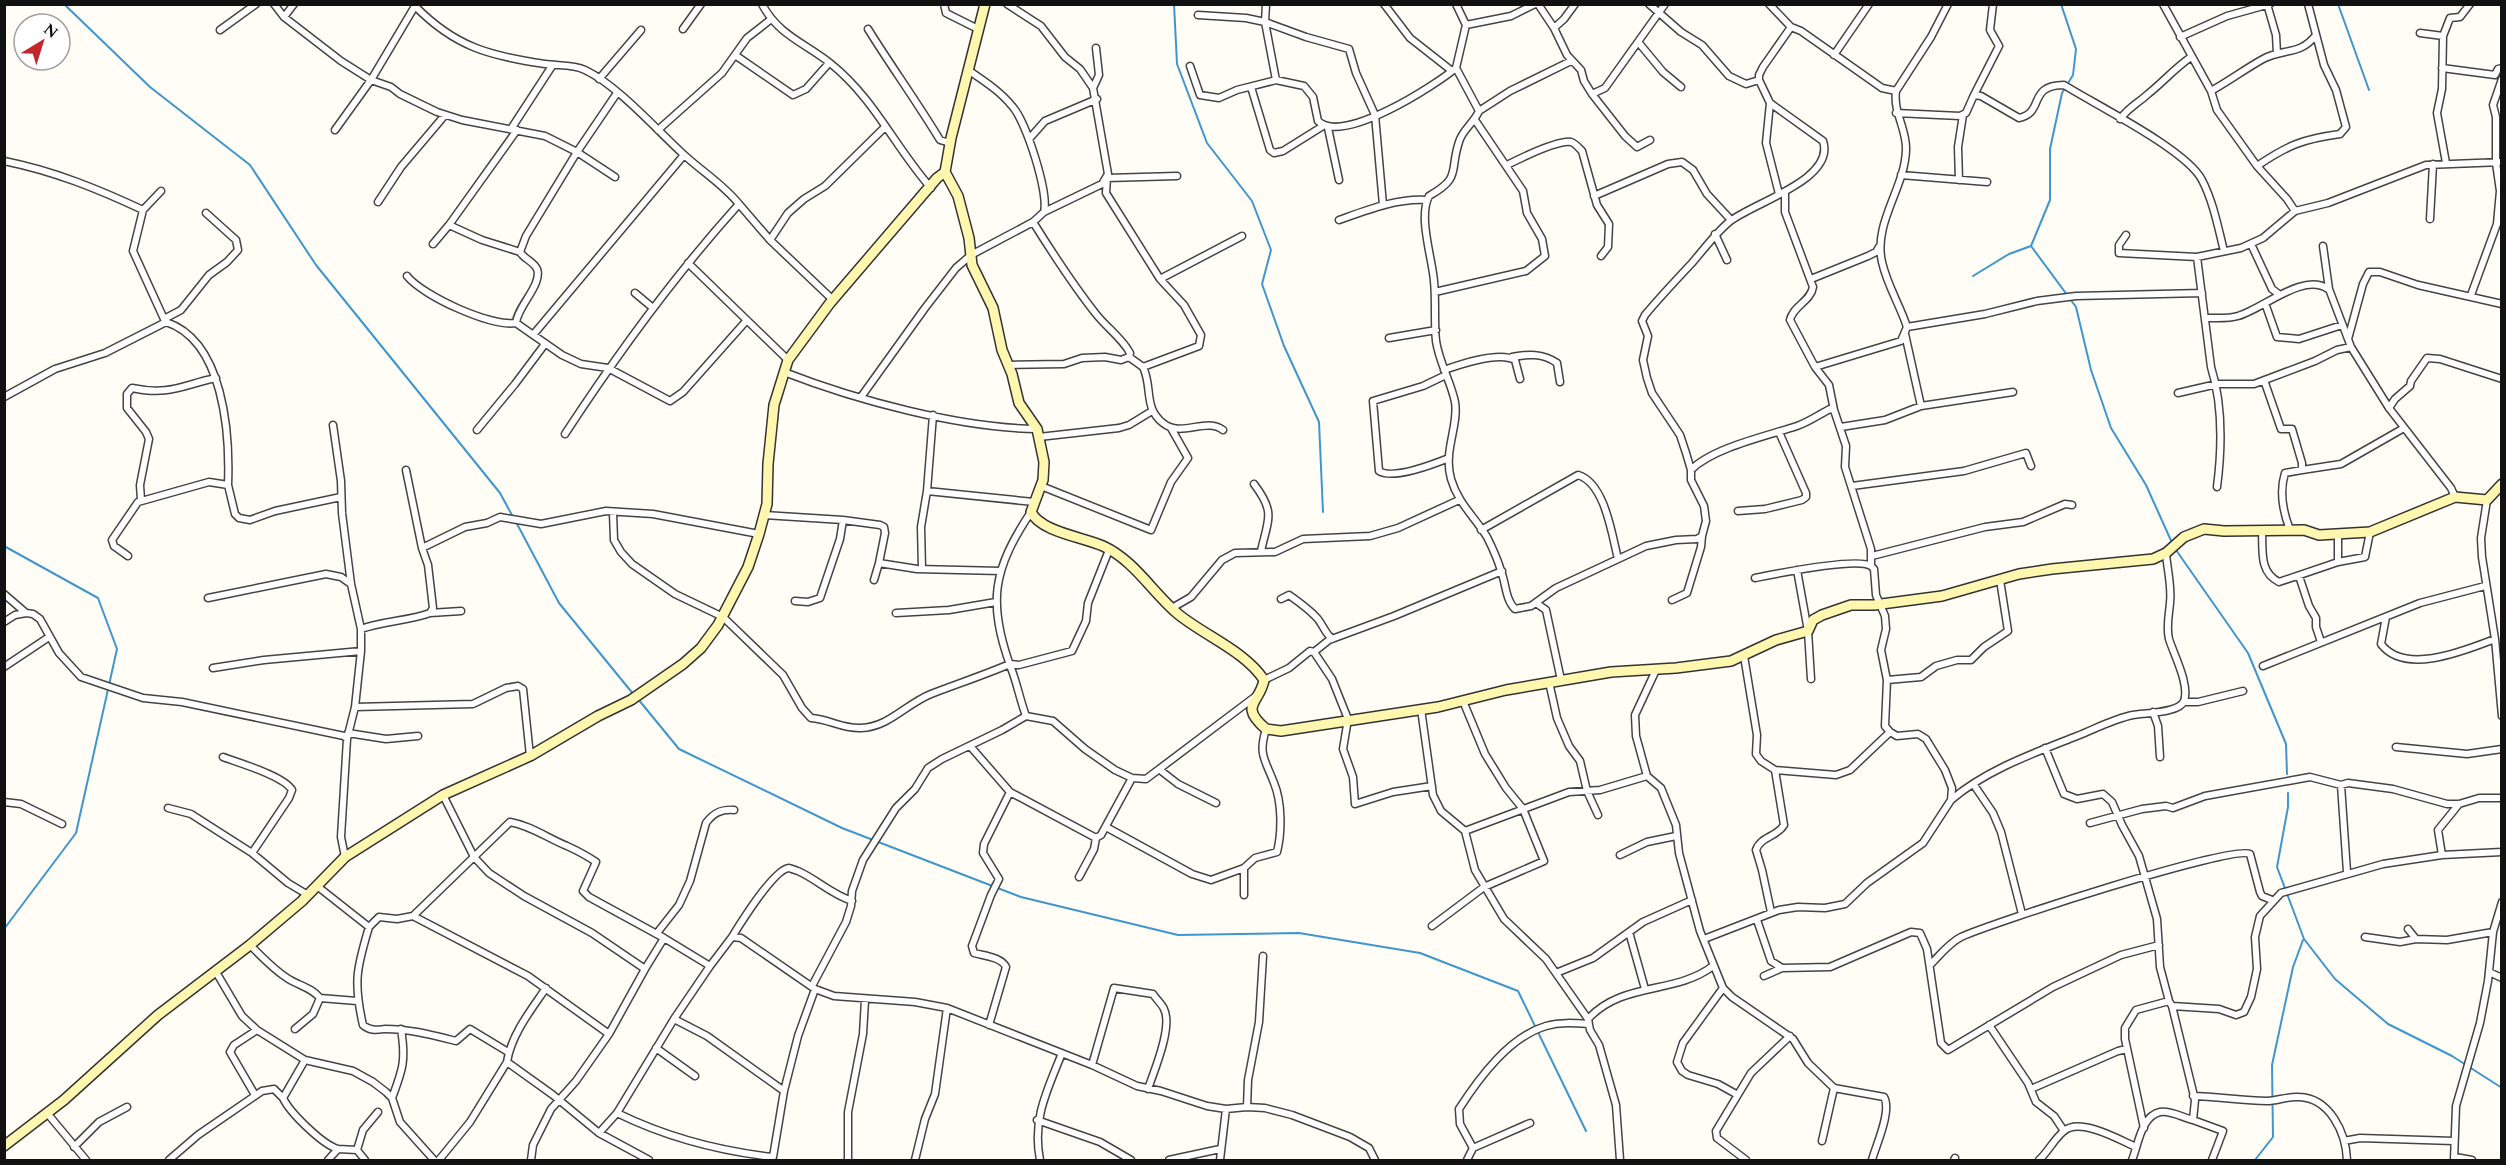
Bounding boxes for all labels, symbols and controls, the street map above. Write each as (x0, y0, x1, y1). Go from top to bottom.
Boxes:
north arrow (12, 12, 72, 72)
text: N (38, 17, 63, 44)

